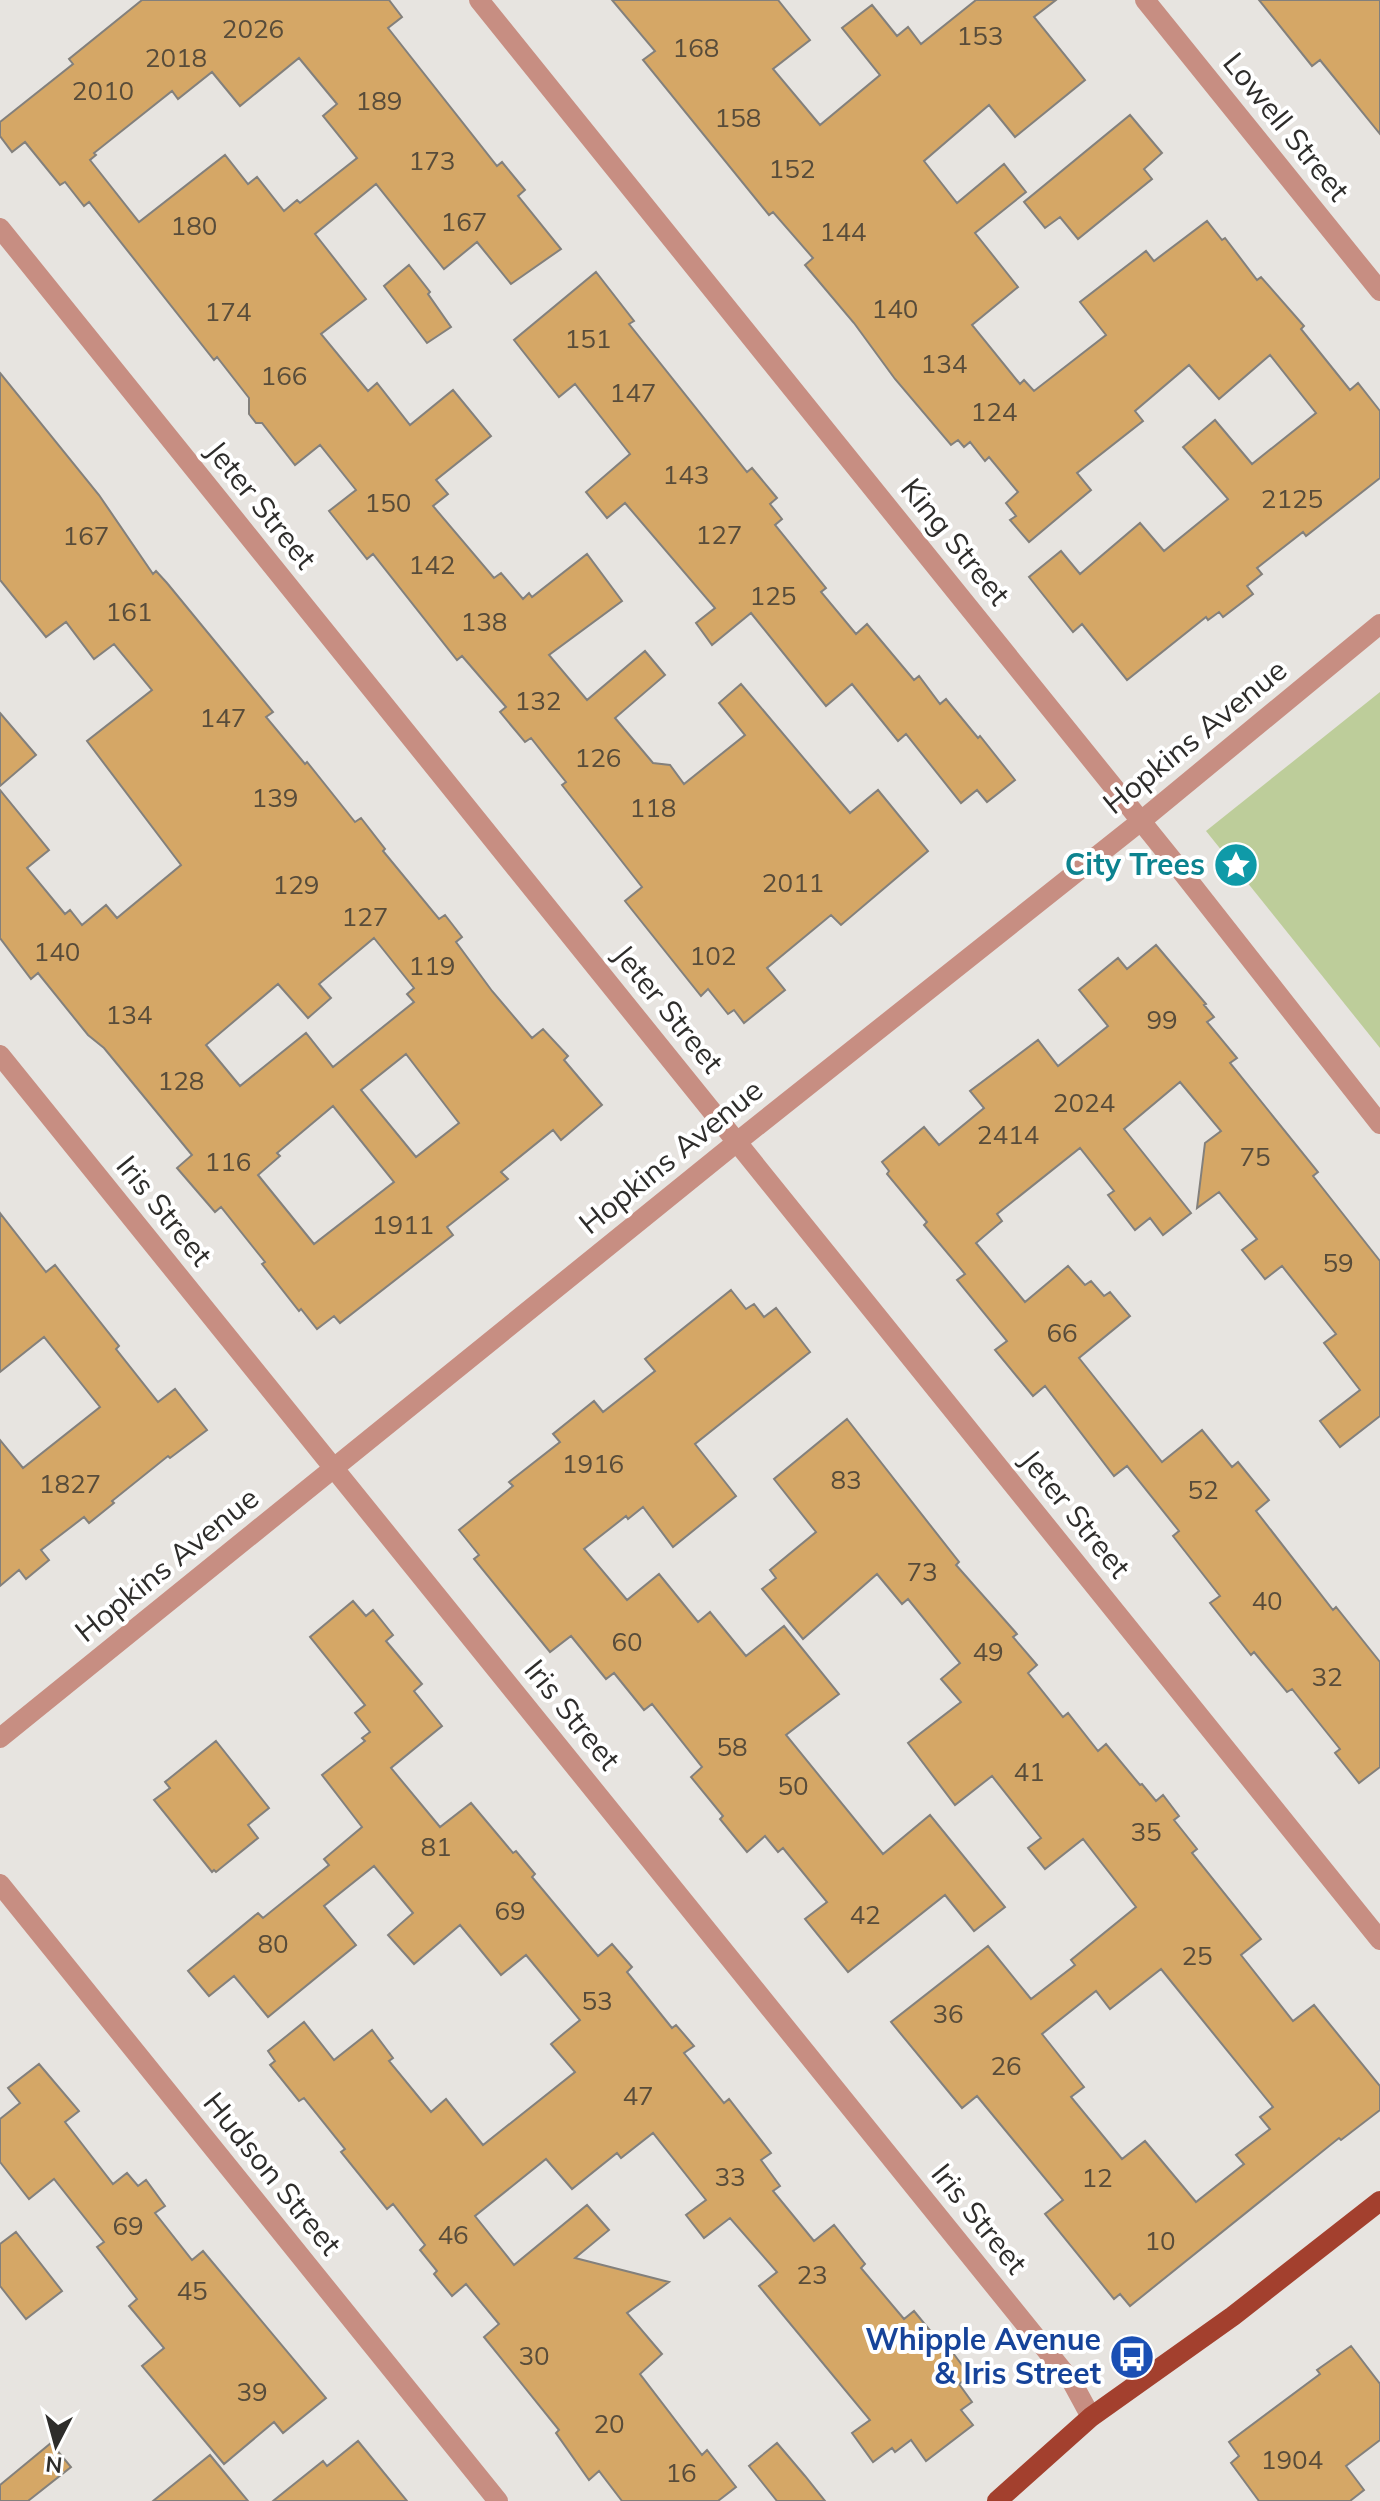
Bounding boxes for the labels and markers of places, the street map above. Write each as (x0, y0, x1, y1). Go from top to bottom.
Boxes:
place icon: City Trees (1212, 841, 1260, 889)
place label: City Trees (1065, 845, 1205, 883)
place label: Whipple Avenue & Iris Street (865, 2320, 1101, 2392)
bus stop icon: Whipple Avenue & Iris Street (1108, 2333, 1156, 2381)

